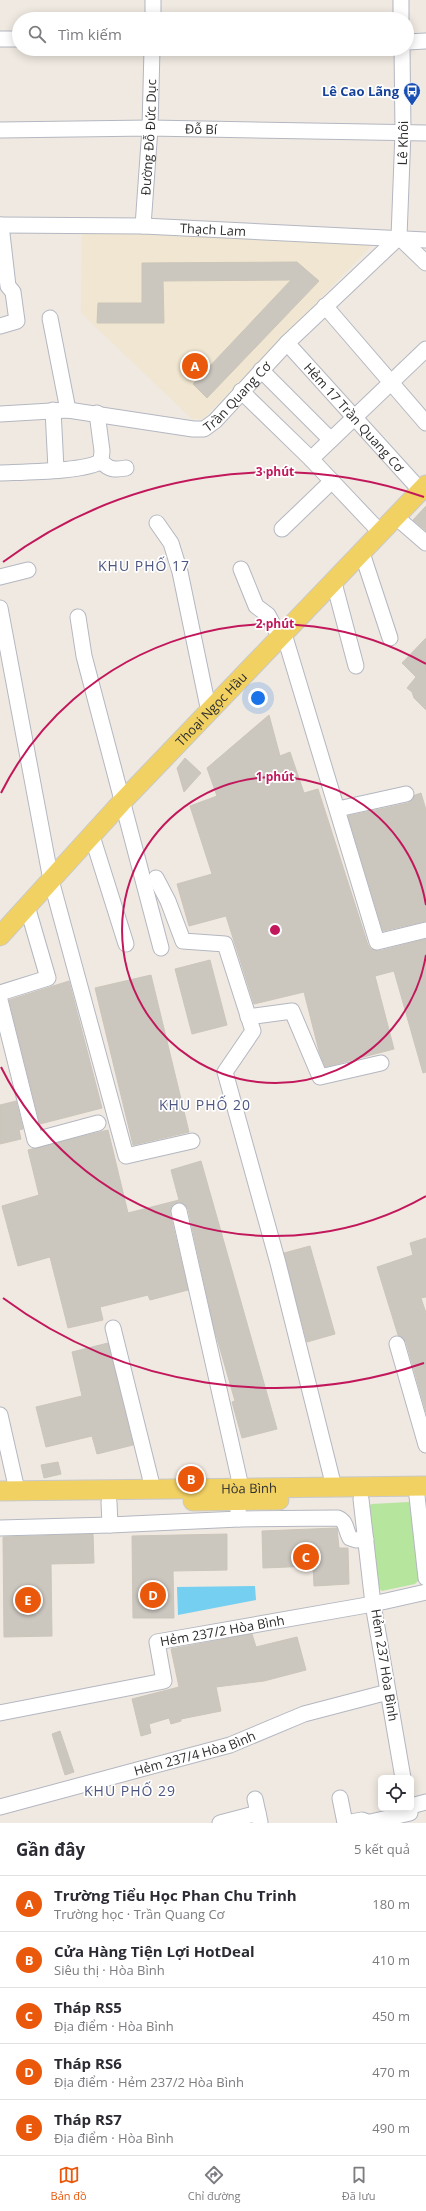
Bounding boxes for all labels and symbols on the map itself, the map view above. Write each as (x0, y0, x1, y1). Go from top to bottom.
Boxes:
street label: Đường Đỗ Đức Dục (136, 79, 160, 196)
bus stop icon: Lê Cao Lãng (402, 81, 422, 106)
place label: Lê Cao Lãng (322, 82, 400, 100)
street label: Đỗ Bí (185, 120, 218, 138)
street label: Lê Khôi (393, 121, 412, 166)
street label: Thạch Lam (179, 219, 246, 240)
pin: A (182, 351, 208, 381)
street label: Trần Quang Cơ (199, 357, 275, 436)
street label: Hẻm 17 Trần Quang Cơ (300, 359, 409, 476)
text: 3 phút (256, 463, 294, 480)
district label: KHU PHỐ 17 (98, 556, 190, 575)
text: 2 phút (256, 615, 294, 632)
street label: Thoại Ngọc Hầu (171, 668, 251, 750)
your location (248, 688, 268, 708)
text: 1 phút (256, 768, 294, 785)
centre of rings (268, 923, 282, 937)
district label: KHU PHỐ 20 (159, 1095, 251, 1114)
pin: B (178, 1464, 204, 1494)
street label: Hòa Bình (221, 1479, 277, 1497)
pin: C (293, 1542, 319, 1572)
pin: D (140, 1580, 166, 1610)
pin: E (15, 1585, 41, 1615)
street label: Hẻm 237 Hòa Bình (367, 1607, 403, 1723)
street label: Hẻm 237/2 Hòa Bình (159, 1611, 286, 1650)
street label: Hẻm 237/4 Hòa Bình (132, 1726, 258, 1780)
district label: KHU PHỐ 29 (84, 1781, 176, 1800)

